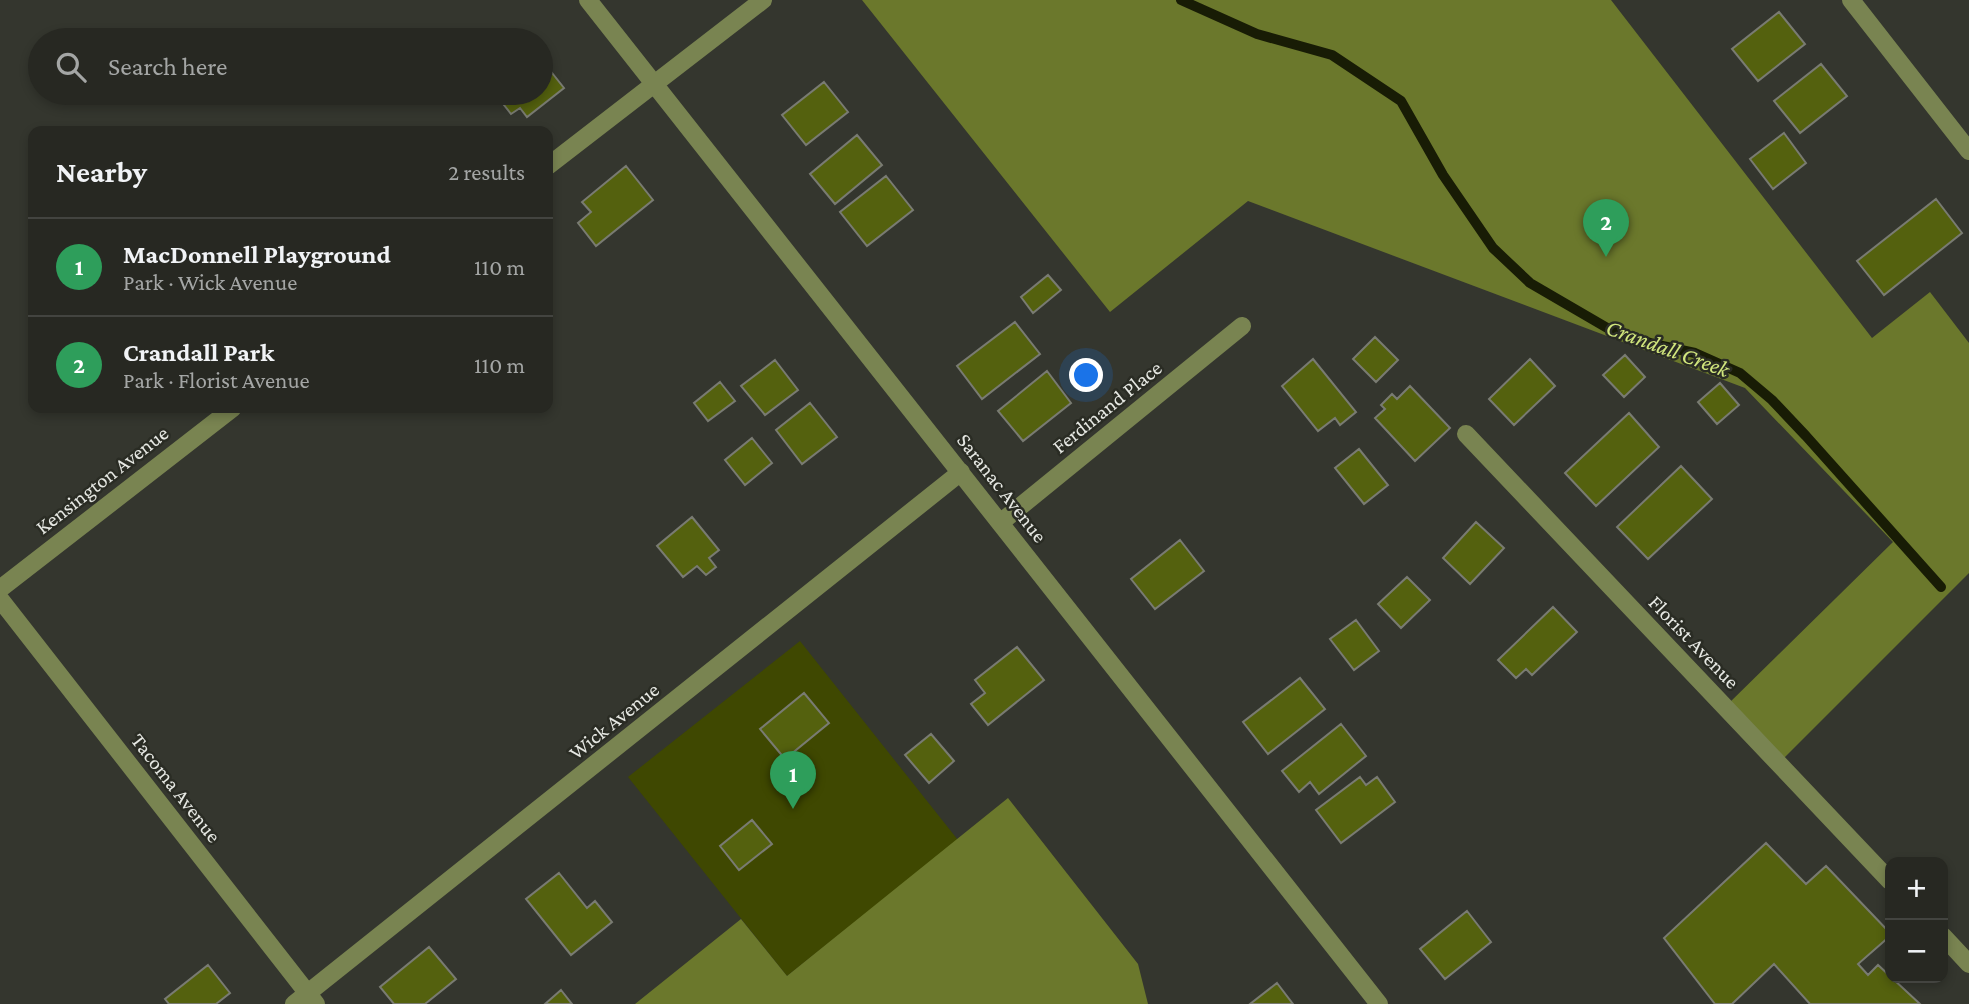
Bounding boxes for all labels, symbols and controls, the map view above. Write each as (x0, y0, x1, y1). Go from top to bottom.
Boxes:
search box (28, 28, 553, 105)
icon: search (52, 48, 90, 86)
text: Search here (108, 52, 227, 81)
text: Nearby (56, 155, 147, 188)
text: 2 results (448, 159, 525, 185)
pin: 2 (1583, 199, 1629, 257)
text: MacDonnell Playground (123, 240, 391, 269)
text: 1 (75, 254, 83, 280)
text: 110 m (474, 254, 525, 280)
text: Park · Wick Avenue (123, 269, 297, 295)
water label: Crandall Creek (1603, 314, 1734, 383)
text: Crandall Park (123, 338, 274, 367)
text: 2 (73, 352, 85, 378)
text: 110 m (474, 352, 525, 378)
street label: Ferdinand Place (1048, 356, 1166, 458)
your location (1069, 358, 1103, 392)
text: Park · Florist Avenue (123, 367, 310, 393)
street label: Kensington Avenue (31, 421, 173, 539)
street label: Saranac Avenue (952, 429, 1052, 547)
street label: Florist Avenue (1644, 590, 1744, 694)
street label: Wick Avenue (564, 677, 664, 765)
street label: Tacoma Avenue (126, 729, 226, 847)
pin: 1 (770, 751, 816, 809)
map controls (1885, 857, 1948, 983)
button: + (1885, 857, 1948, 920)
button: − (1885, 920, 1948, 983)

